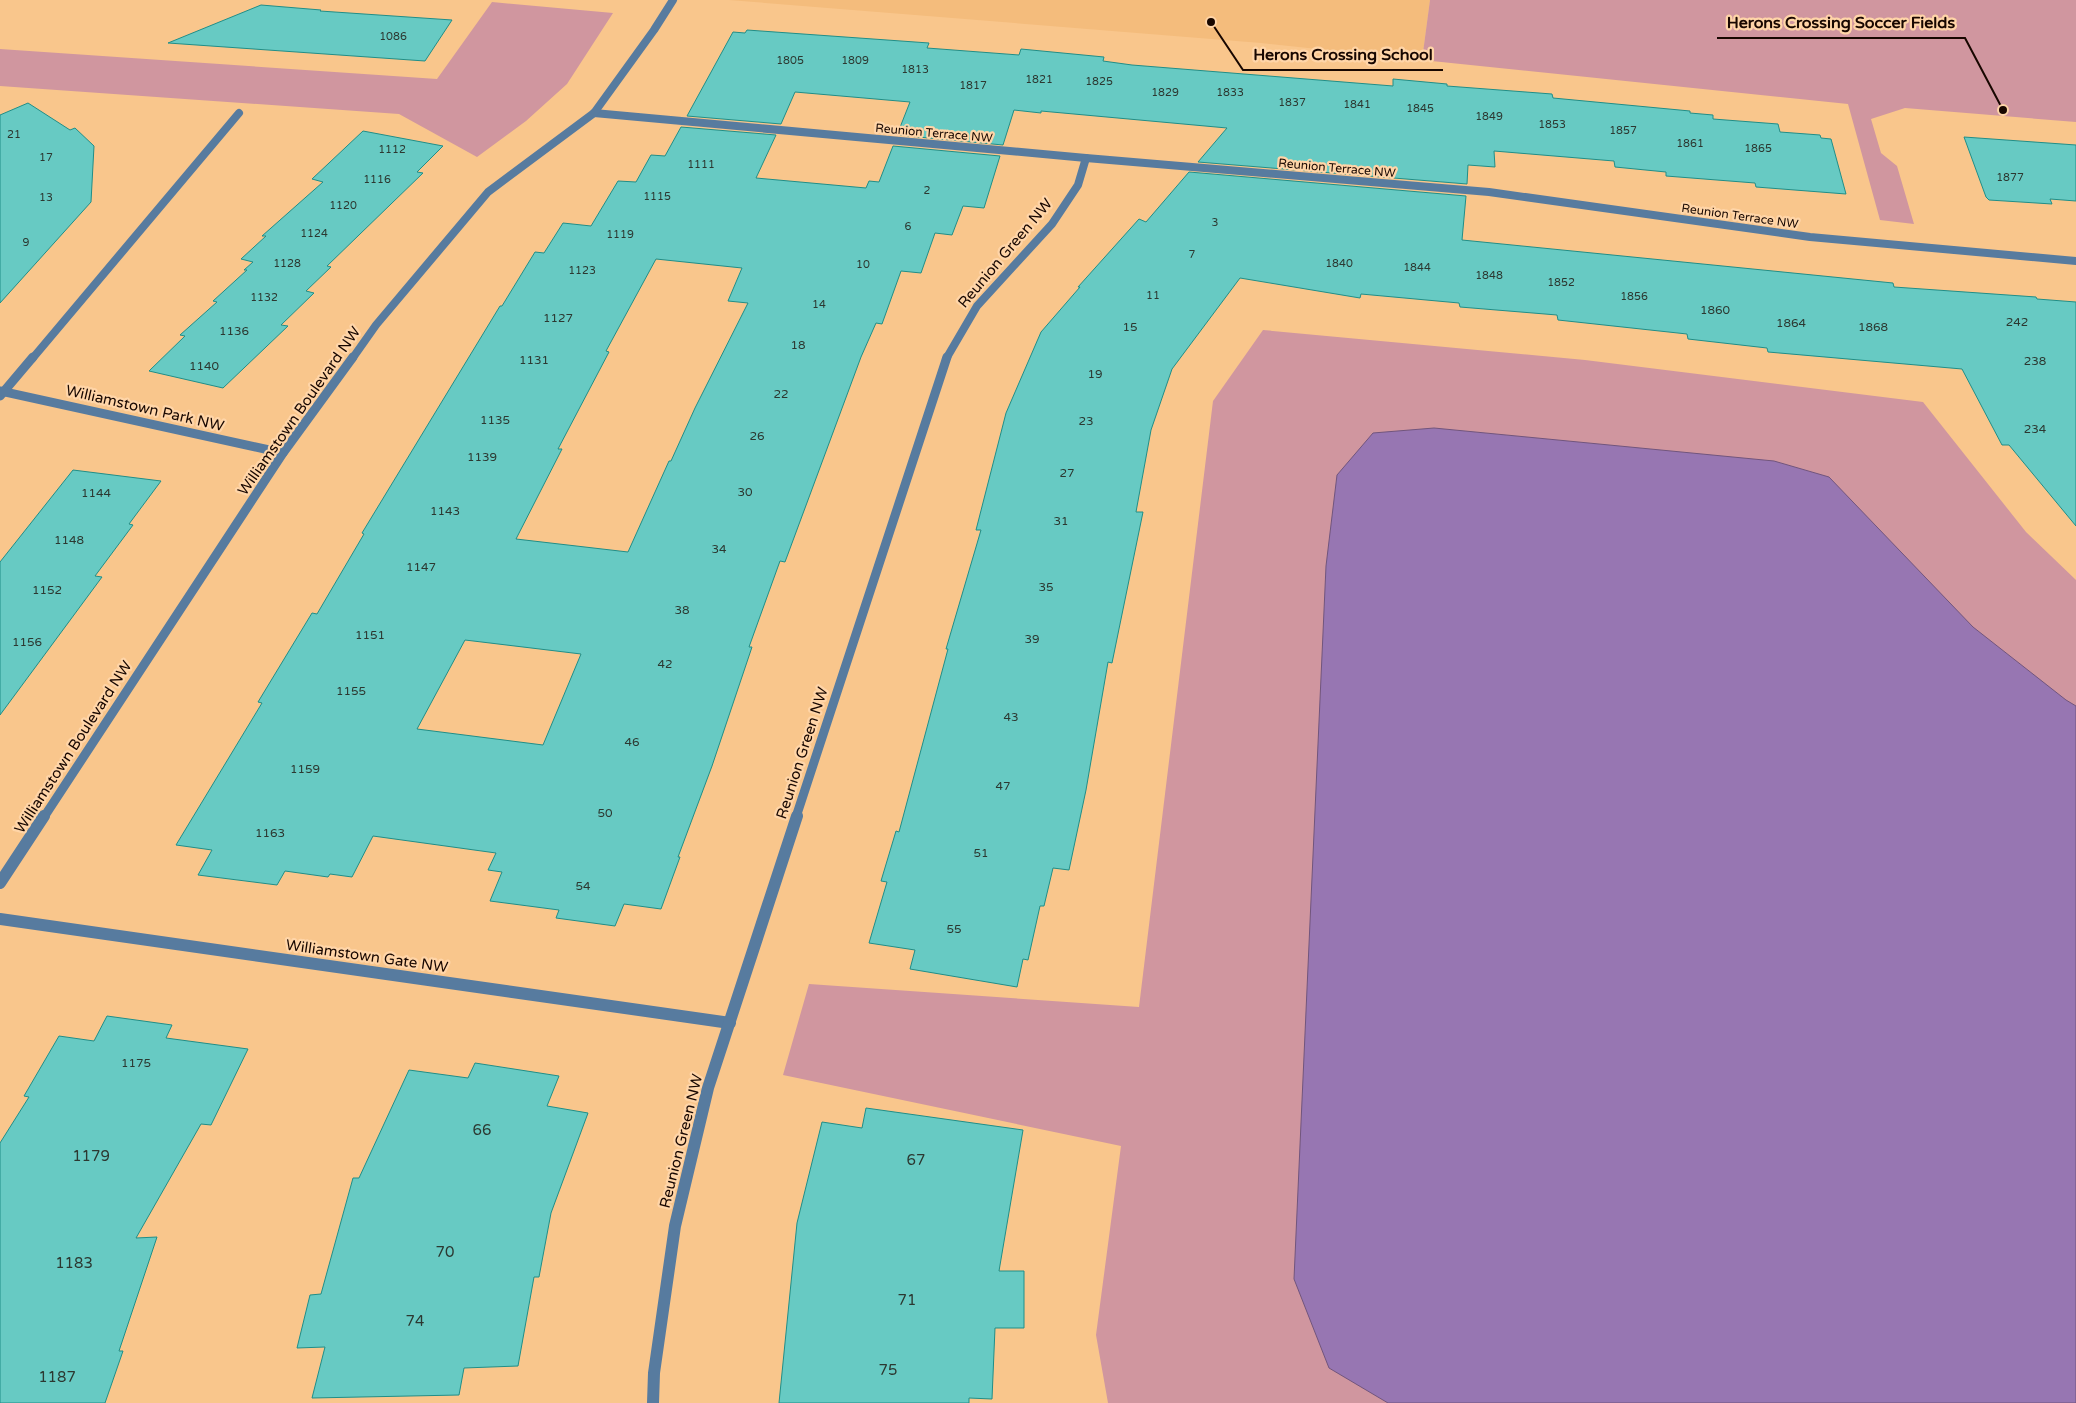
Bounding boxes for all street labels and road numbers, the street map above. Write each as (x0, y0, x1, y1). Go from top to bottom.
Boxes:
street label: Reunion Terrace NW (875, 121, 993, 145)
street label: Reunion Terrace NW (1278, 156, 1396, 180)
street label: Reunion Green NW (954, 195, 1056, 311)
street label: Reunion Terrace NW (1681, 201, 1799, 231)
street label: Williamstown Boulevard NW (234, 323, 364, 499)
street label: Williamstown Park NW (64, 381, 226, 435)
street label: Williamstown Boulevard NW (10, 657, 136, 837)
street label: Reunion Green NW (772, 685, 832, 821)
street label: Williamstown Gate NW (285, 936, 449, 976)
street label: Reunion Green NW (656, 1072, 706, 1210)

